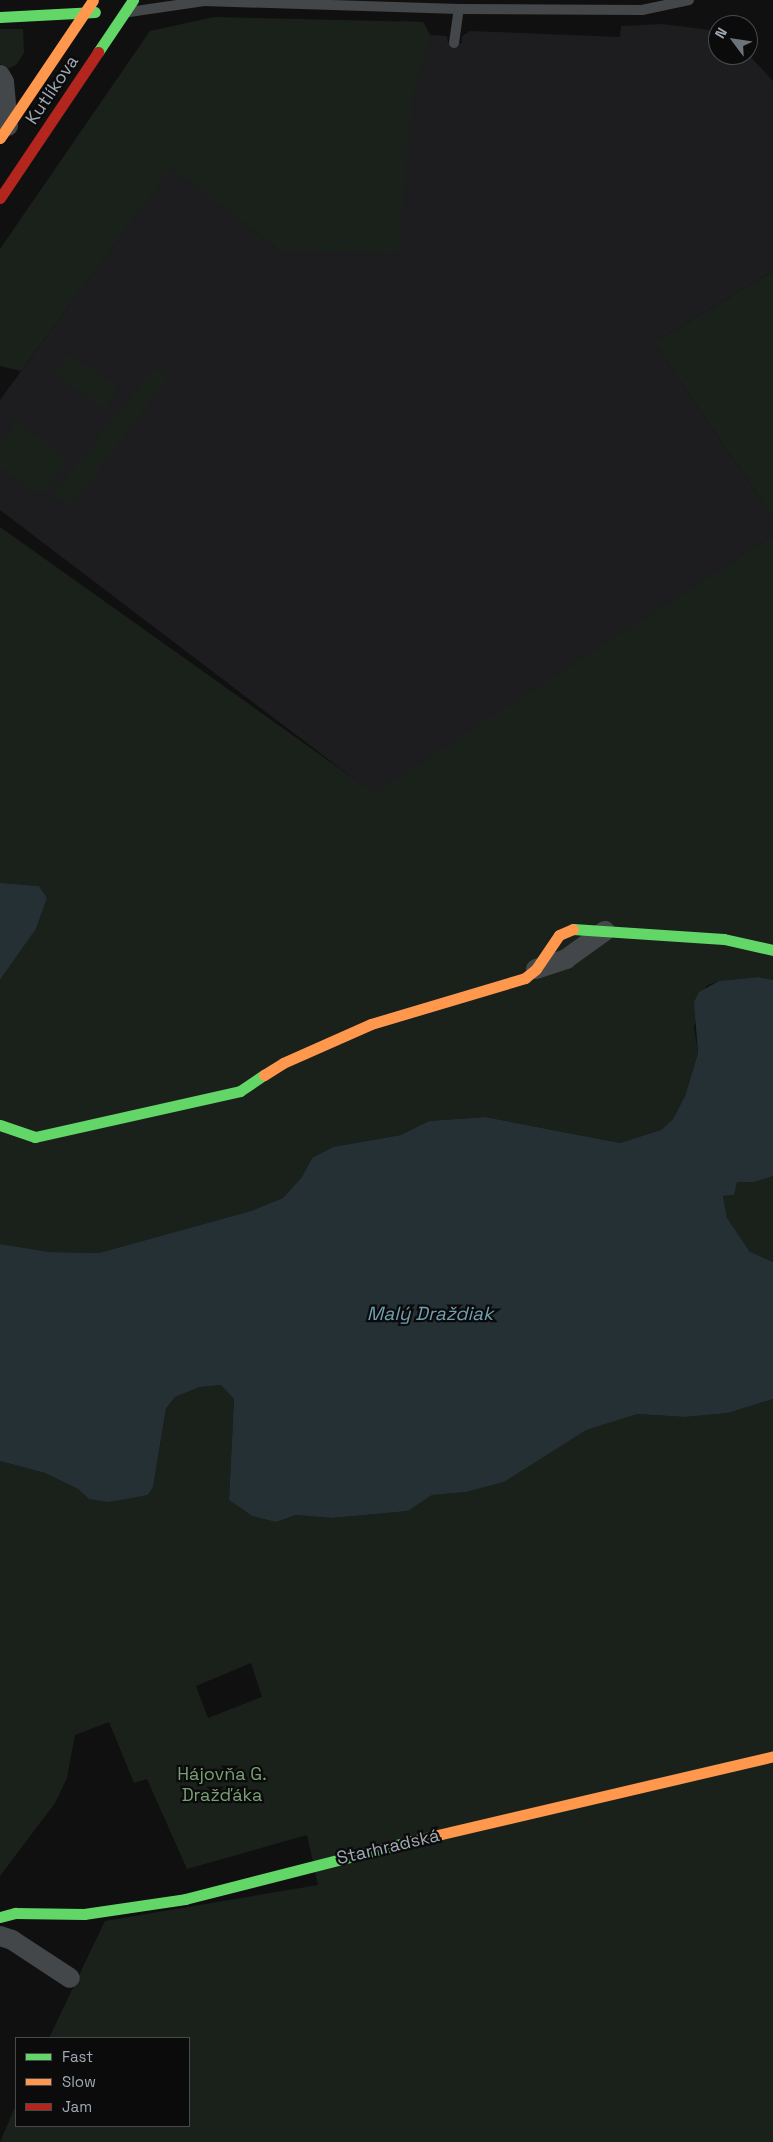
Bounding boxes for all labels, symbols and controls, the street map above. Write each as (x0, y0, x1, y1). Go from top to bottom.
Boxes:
north arrow (708, 15, 758, 65)
text: N (711, 24, 731, 41)
street label: Kutlíkova (21, 51, 83, 129)
water label: Malý Draždiak (367, 1303, 493, 1325)
park label: Hájovňa G. Dražďáka (177, 1764, 267, 1806)
street label: Starhradská (334, 1825, 442, 1869)
legend (15, 2037, 190, 2127)
text: Fast (62, 2047, 93, 2066)
text: Slow (62, 2072, 96, 2091)
text: Jam (62, 2097, 92, 2116)

